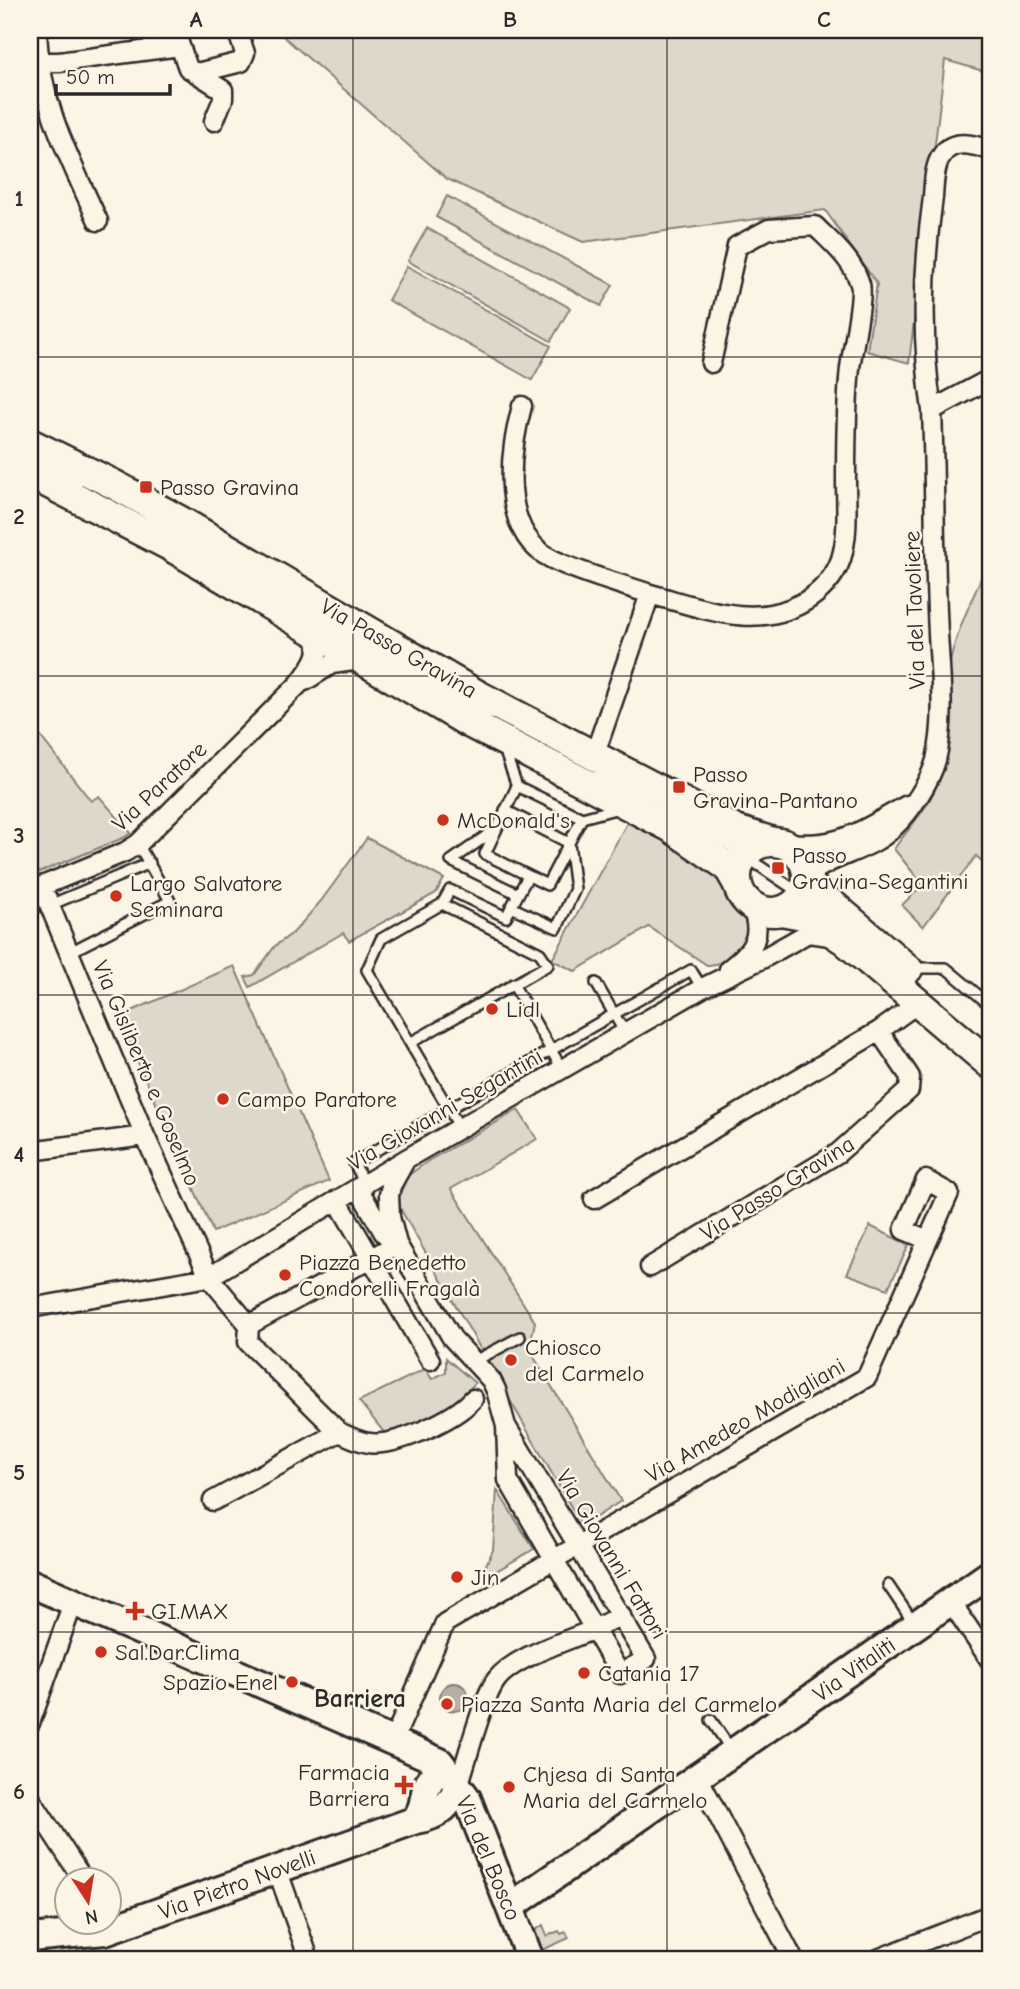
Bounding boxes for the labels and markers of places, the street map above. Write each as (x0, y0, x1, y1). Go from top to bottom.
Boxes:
place label: Passo Gravina (160, 474, 299, 501)
marker: Passo Gravina (138, 479, 154, 495)
place label: Passo Gravina-Pantano (693, 761, 858, 814)
marker: Passo Gravina-Pantano (671, 779, 687, 795)
place label: McDonald's (457, 807, 570, 834)
marker: McDonald's (435, 812, 451, 828)
place label: Passo Gravina-Segantini (792, 842, 968, 895)
marker: Passo Gravina-Segantini (770, 860, 786, 876)
place label: Largo Salvatore Seminara (130, 870, 282, 923)
marker: Largo Salvatore Seminara (108, 888, 124, 904)
place label: Lidl (506, 996, 540, 1023)
marker: Lidl (484, 1001, 500, 1017)
place label: Campo Paratore (237, 1086, 397, 1113)
marker: Campo Paratore (215, 1091, 231, 1107)
place label: Piazza Benedetto Condorelli Fragalà (299, 1249, 480, 1302)
marker: Piazza Benedetto Condorelli Fragalà (277, 1267, 293, 1283)
place label: Chiosco del Carmelo (525, 1334, 644, 1387)
marker: Chiosco del Carmelo (503, 1352, 519, 1368)
place label: Jin (471, 1564, 499, 1591)
marker: Jin (449, 1569, 465, 1585)
place label: GI.MAX (151, 1598, 228, 1625)
marker: GI.MAX (125, 1601, 145, 1621)
place label: Sal.Dar.Clima (115, 1639, 240, 1666)
marker: Sal.Dar.Clima (93, 1644, 109, 1660)
place label: Catania 17 (598, 1660, 699, 1687)
marker: Catania 17 (576, 1665, 592, 1681)
place label: Spazio Enel (163, 1669, 278, 1696)
marker: Spazio Enel (284, 1674, 300, 1690)
place label: Piazza Santa Maria del Carmelo (461, 1691, 777, 1718)
marker: Piazza Santa Maria del Carmelo (439, 1696, 455, 1712)
place label: Farmacia Barriera (298, 1759, 390, 1812)
place label: Chjesa di Santa Maria del Carmelo (523, 1761, 707, 1814)
marker: Farmacia Barriera (396, 1777, 412, 1793)
marker: Chjesa di Santa Maria del Carmelo (501, 1779, 517, 1795)

